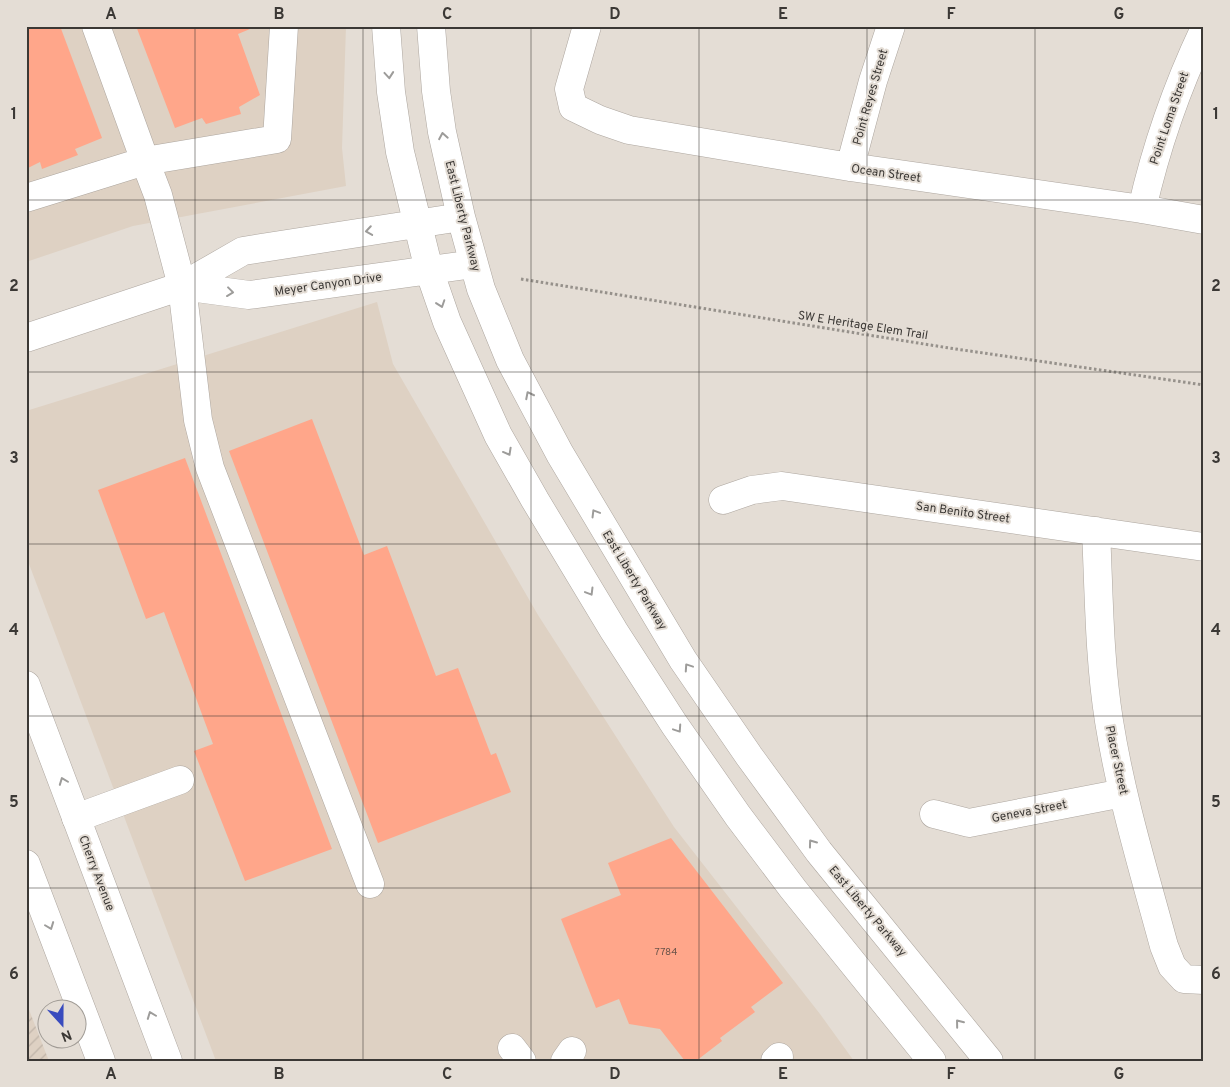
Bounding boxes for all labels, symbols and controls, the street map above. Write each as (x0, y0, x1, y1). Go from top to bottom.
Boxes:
text: A (105, 5, 117, 25)
text: B (273, 5, 285, 25)
text: C (442, 5, 452, 25)
text: D (609, 5, 621, 25)
text: E (778, 5, 788, 25)
text: F (946, 5, 956, 25)
text: G (1114, 5, 1124, 25)
street label: Point Reyes Street (850, 47, 892, 147)
street label: Point Loma Street (1147, 70, 1193, 167)
one-way arrow (384, 71, 395, 79)
text: 1 (11, 105, 17, 125)
text: 1 (1213, 105, 1219, 125)
one-way arrow (439, 131, 449, 140)
street label: East Liberty Parkway (441, 159, 484, 273)
street label: Ocean Street (850, 161, 922, 187)
one-way arrow (364, 226, 373, 236)
street label: Meyer Canyon Drive (273, 270, 383, 300)
text: 2 (9, 277, 19, 297)
text: 2 (1211, 277, 1221, 297)
one-way arrow (226, 286, 234, 297)
one-way arrow (435, 299, 445, 308)
street label: SW E Heritage Elem Trail (797, 308, 929, 344)
one-way arrow (525, 392, 535, 401)
one-way arrow (502, 446, 512, 455)
text: 3 (9, 449, 19, 469)
text: 3 (1211, 449, 1221, 469)
street label: San Benito Street (915, 498, 1011, 527)
one-way arrow (591, 510, 601, 519)
street label: East Liberty Parkway (598, 528, 670, 633)
one-way arrow (584, 586, 594, 595)
text: 4 (9, 621, 19, 641)
text: 4 (1211, 621, 1221, 641)
one-way arrow (685, 663, 694, 673)
one-way arrow (672, 723, 681, 733)
street label: Placer Street (1101, 724, 1131, 796)
one-way arrow (58, 777, 69, 786)
text: 5 (9, 793, 19, 813)
text: 5 (1211, 793, 1221, 813)
street label: Geneva Street (990, 797, 1068, 827)
street label: Cherry Avenue (74, 833, 118, 913)
one-way arrow (809, 839, 818, 848)
street label: East Liberty Parkway (825, 863, 910, 960)
one-way arrow (44, 921, 54, 929)
house number: 7784 (655, 946, 677, 959)
text: 6 (9, 965, 19, 985)
text: 6 (1211, 965, 1221, 985)
north arrow (38, 1000, 88, 1050)
one-way arrow (147, 1011, 157, 1020)
one-way arrow (956, 1019, 965, 1029)
text: N (58, 1025, 74, 1044)
text: A (105, 1065, 117, 1085)
text: B (273, 1065, 285, 1085)
text: C (442, 1065, 452, 1085)
text: D (609, 1065, 621, 1085)
text: E (778, 1065, 788, 1085)
text: F (946, 1065, 956, 1085)
text: G (1114, 1065, 1124, 1085)

